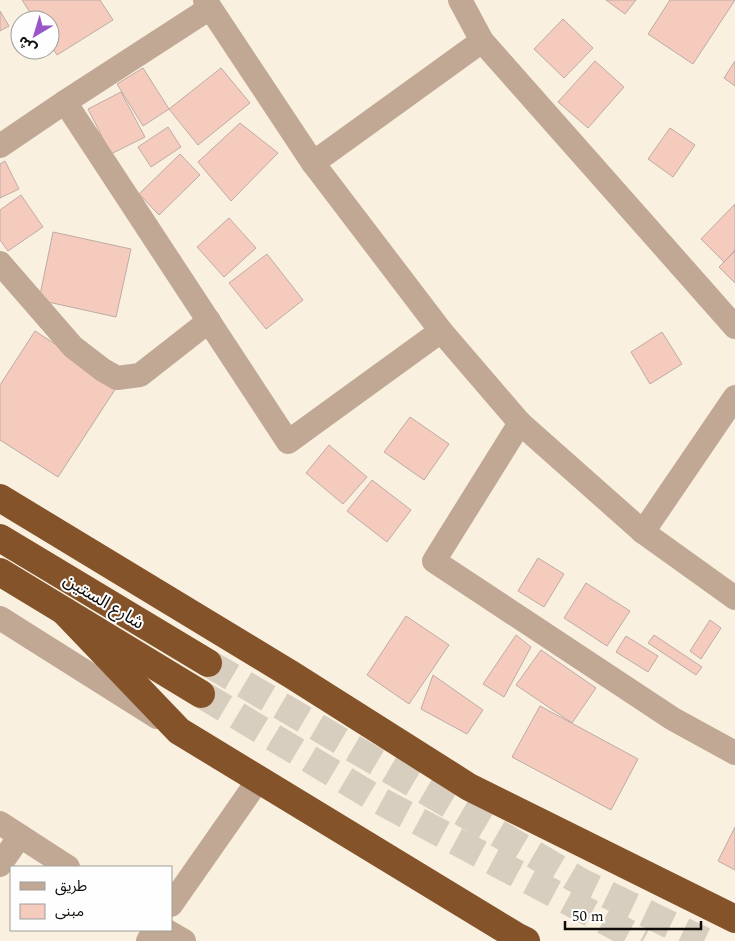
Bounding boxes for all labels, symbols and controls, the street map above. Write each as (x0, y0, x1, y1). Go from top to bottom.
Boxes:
north arrow (10, 10, 60, 60)
text: ش (13, 31, 41, 59)
street label: شارع الستين (58, 567, 149, 636)
legend (10, 866, 172, 931)
text: طريق (55, 875, 87, 898)
scale bar (565, 898, 701, 930)
text: مبنى (55, 900, 84, 923)
text: 50 m (572, 905, 604, 928)

